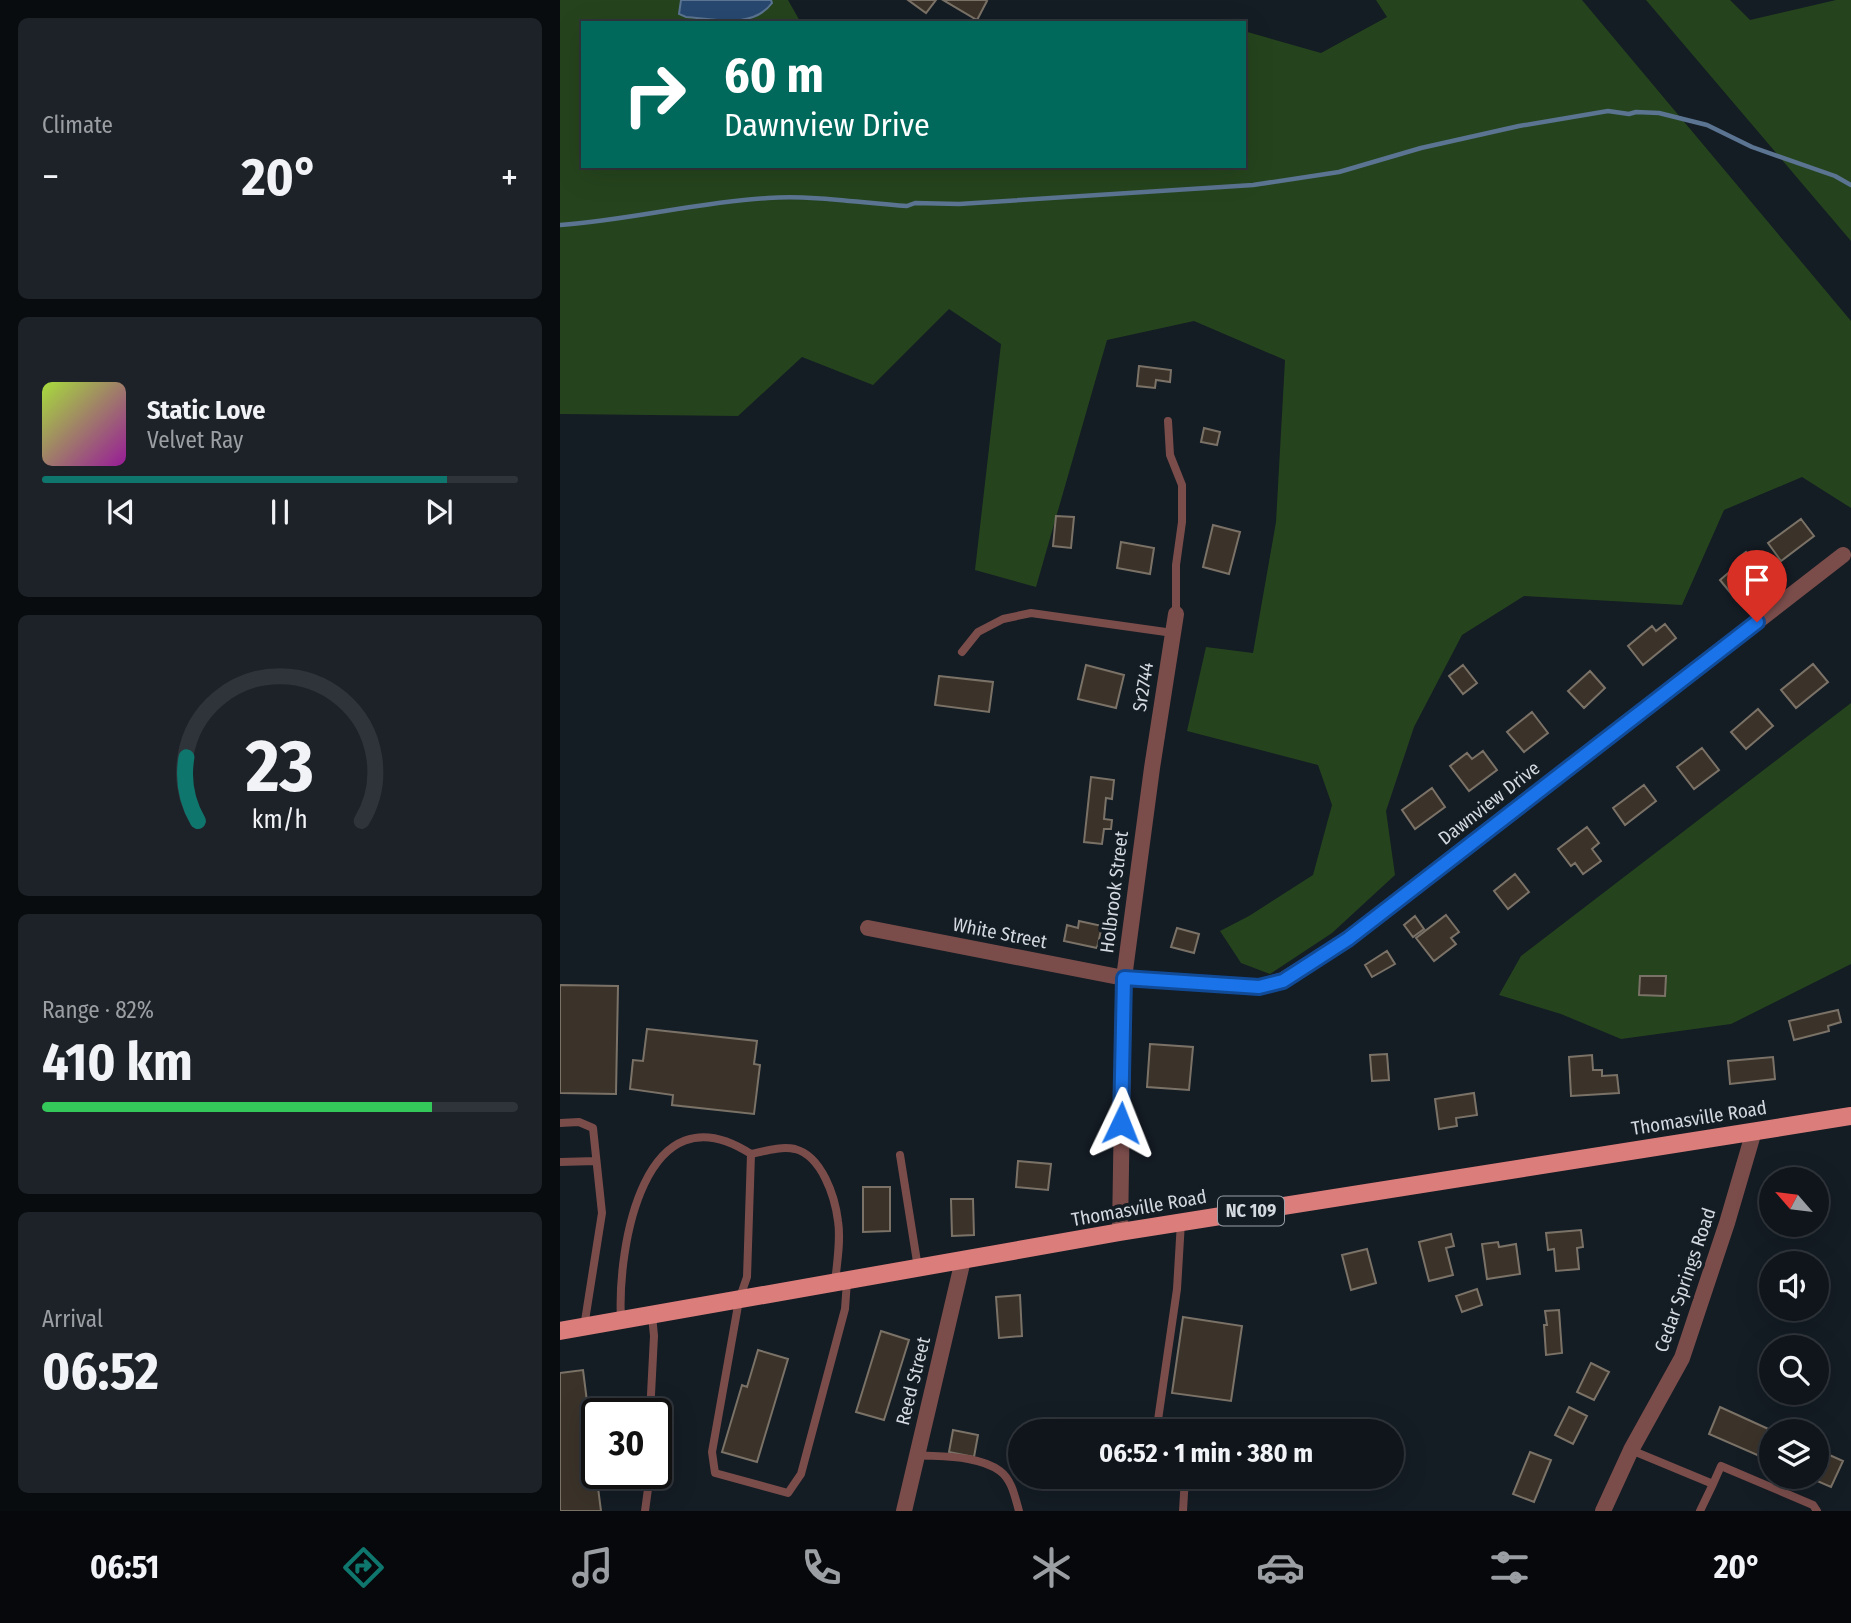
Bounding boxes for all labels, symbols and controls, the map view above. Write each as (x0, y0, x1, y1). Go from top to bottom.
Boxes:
text: 60 m (724, 46, 824, 105)
icon: right (609, 49, 700, 140)
text: Dawnview Drive (724, 106, 930, 144)
text: Climate (42, 111, 113, 139)
text: 20° (242, 146, 318, 209)
text: − (42, 154, 59, 200)
text: + (501, 154, 518, 200)
text: Static Love (147, 395, 265, 426)
text: Velvet Ray (147, 426, 243, 454)
icon: previous (102, 493, 140, 531)
icon: pause (261, 493, 299, 531)
icon: next (420, 493, 458, 531)
pin (1727, 550, 1787, 622)
icon: arrive (1738, 561, 1776, 599)
street label: Sr2744 (1128, 661, 1158, 713)
text: 23 (245, 724, 314, 811)
street label: Dawnview Drive (1434, 756, 1544, 850)
text: km/h (252, 805, 308, 835)
street label: Holbrook Street (1095, 829, 1133, 954)
street label: White Street (951, 913, 1050, 954)
text: Range · 82% (42, 996, 154, 1024)
text: 410 km (42, 1031, 193, 1094)
position arrow (1084, 1086, 1158, 1160)
street label: Thomasville Road (1630, 1096, 1768, 1140)
north arrow (1759, 1167, 1829, 1237)
map controls (1759, 1167, 1829, 1489)
street label: Thomasville Road (1070, 1185, 1208, 1231)
road number: NC 109 (1218, 1196, 1284, 1226)
street label: Cedar Springs Road (1650, 1205, 1720, 1355)
button: sound (1759, 1251, 1829, 1321)
text: Arrival (42, 1305, 103, 1333)
street label: Reed Street (891, 1334, 935, 1428)
button: search (1759, 1335, 1829, 1405)
text: 06:52 (42, 1340, 159, 1403)
speed limit sign: 30 (581, 1398, 672, 1489)
button: layers (1759, 1419, 1829, 1489)
text: 06:52 · 1 min · 380 m (1099, 1438, 1313, 1469)
icon: directions (339, 1543, 388, 1592)
icon: music (568, 1543, 617, 1592)
icon: phone (797, 1543, 846, 1592)
icon: climate (1027, 1543, 1076, 1592)
icon: car (1256, 1543, 1305, 1592)
icon: filters (1485, 1543, 1534, 1592)
text: 06:51 (90, 1548, 159, 1586)
text: 20° (1714, 1548, 1761, 1586)

